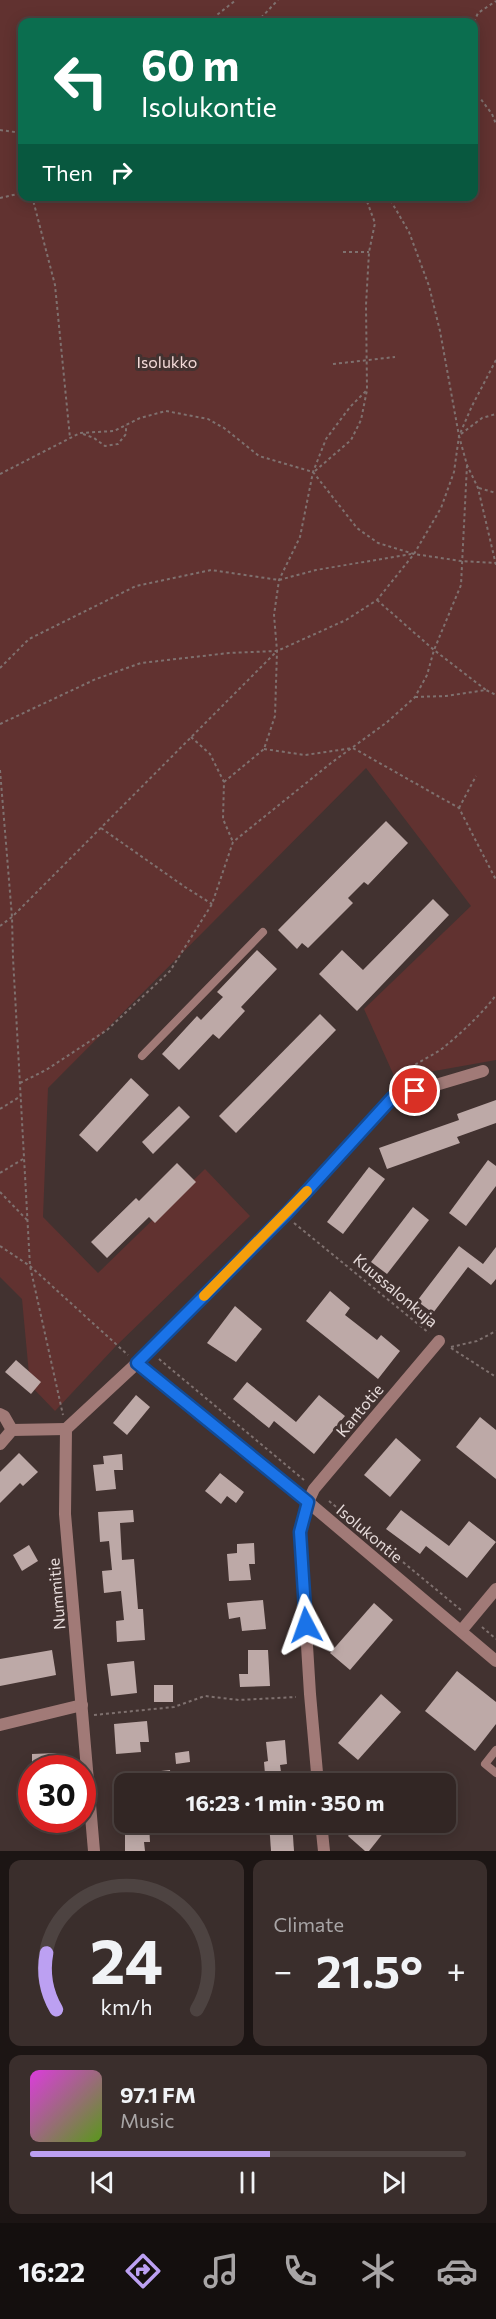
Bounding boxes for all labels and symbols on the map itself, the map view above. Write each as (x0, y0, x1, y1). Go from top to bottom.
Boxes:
park label: Isolukko (137, 352, 197, 371)
pin (389, 1065, 440, 1116)
street label: Kuussalonkuja (350, 1249, 442, 1331)
street label: Kantotie (331, 1380, 387, 1440)
street label: Isolukontie (333, 1500, 407, 1566)
street label: Nummitie (43, 1557, 69, 1631)
position arrow (274, 1593, 338, 1657)
speed limit sign: 30 (18, 1755, 96, 1833)

